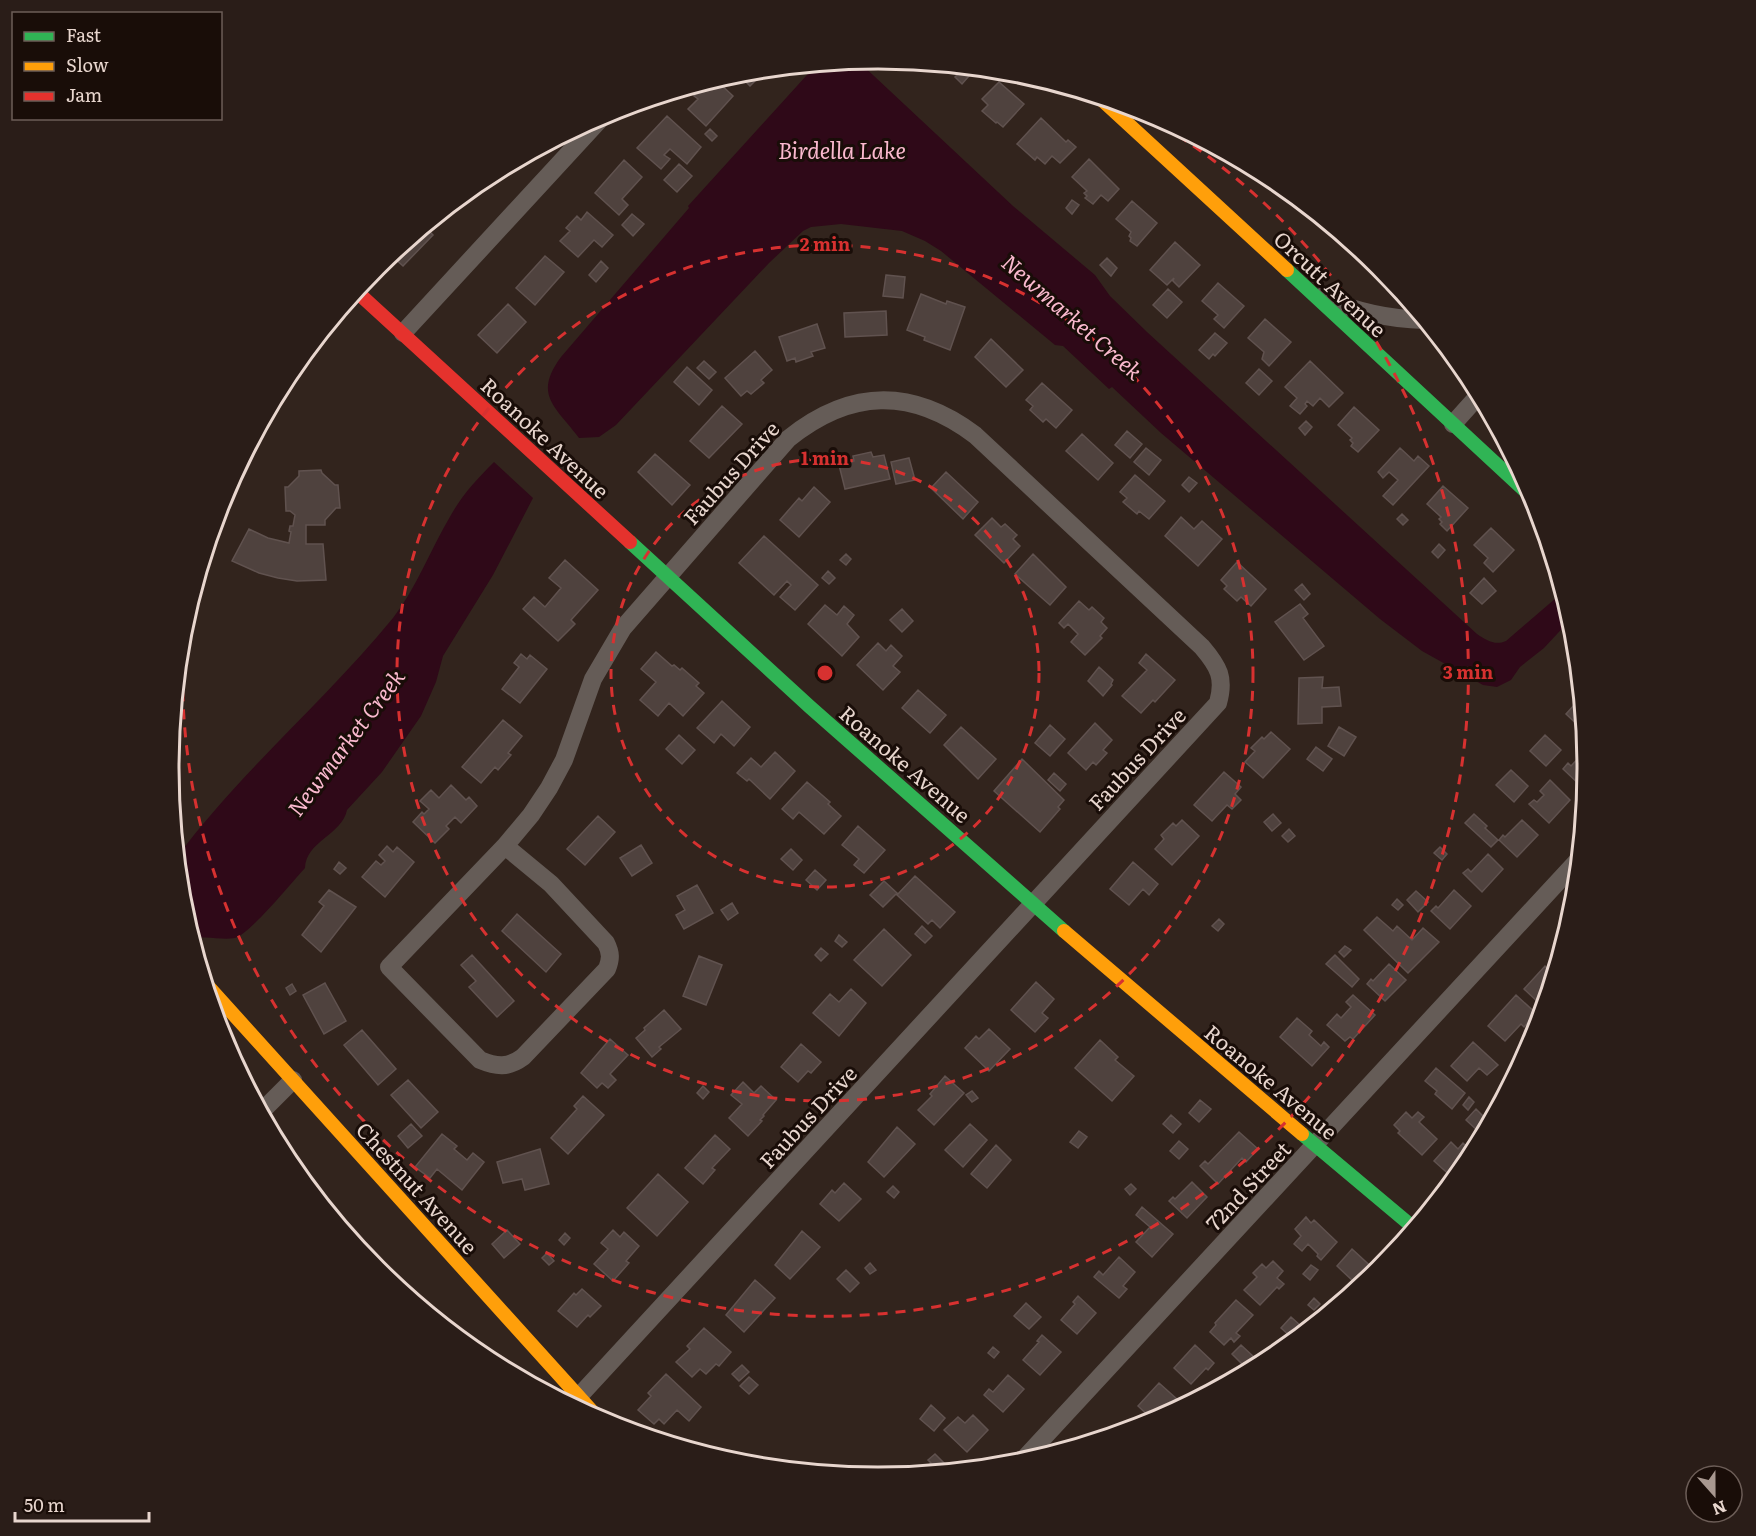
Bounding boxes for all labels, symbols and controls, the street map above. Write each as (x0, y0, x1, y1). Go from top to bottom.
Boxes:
legend (12, 12, 222, 120)
text: Fast (66, 21, 102, 48)
text: Slow (66, 51, 109, 78)
text: Jam (66, 81, 102, 108)
water label: Birdella Lake (778, 133, 906, 166)
street label: Orcutt Avenue (1268, 223, 1394, 343)
text: 2 min (800, 230, 851, 257)
water label: Newmarket Creek (995, 245, 1151, 387)
street label: Roanoke Avenue (475, 369, 617, 505)
street label: Faubus Drive (675, 413, 785, 531)
text: 1 min (801, 444, 850, 471)
text: 3 min (1443, 658, 1494, 685)
water label: Newmarket Creek (278, 661, 412, 823)
centre of rings (815, 663, 835, 683)
street label: Roanoke Avenue (833, 697, 979, 829)
street label: Faubus Drive (1080, 700, 1192, 816)
street label: Roanoke Avenue (1199, 1016, 1345, 1146)
street label: Faubus Drive (751, 1058, 863, 1174)
street label: Chestnut Avenue (350, 1114, 486, 1260)
street label: 72nd Street (1197, 1133, 1297, 1237)
north arrow (1684, 1464, 1744, 1524)
scale bar (15, 1485, 148, 1523)
text: 50 m (24, 1491, 65, 1518)
text: N (1709, 1495, 1730, 1523)

